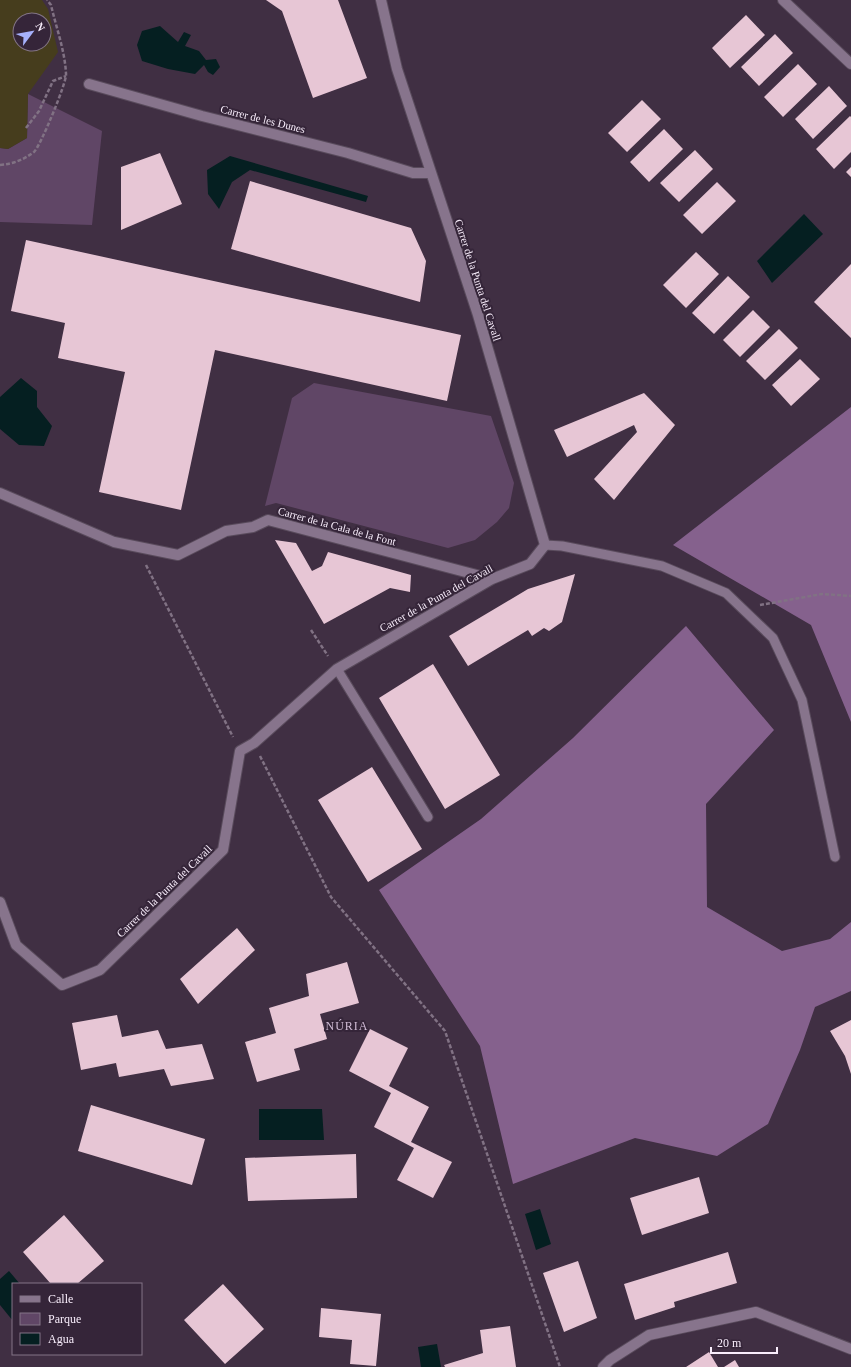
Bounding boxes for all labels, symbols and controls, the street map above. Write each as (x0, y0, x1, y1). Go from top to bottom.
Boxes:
north arrow (12, 12, 52, 52)
text: N (33, 20, 48, 33)
street label: Carrer de les Dunes (219, 103, 307, 135)
street label: Carrer de la Punta del Cavall (453, 218, 503, 342)
street label: Carrer de la Cala de la Font (277, 504, 397, 548)
street label: Carrer de la Punta del Cavall (377, 562, 495, 634)
street label: Carrer de la Punta del Cavall (114, 842, 214, 940)
district label: NÚRIA (326, 1019, 369, 1033)
legend (12, 1283, 142, 1355)
text: Calle (48, 1292, 73, 1306)
text: Parque (48, 1312, 81, 1326)
scale bar (711, 1329, 777, 1355)
text: Agua (48, 1332, 75, 1346)
text: 20 m (717, 1336, 742, 1350)

